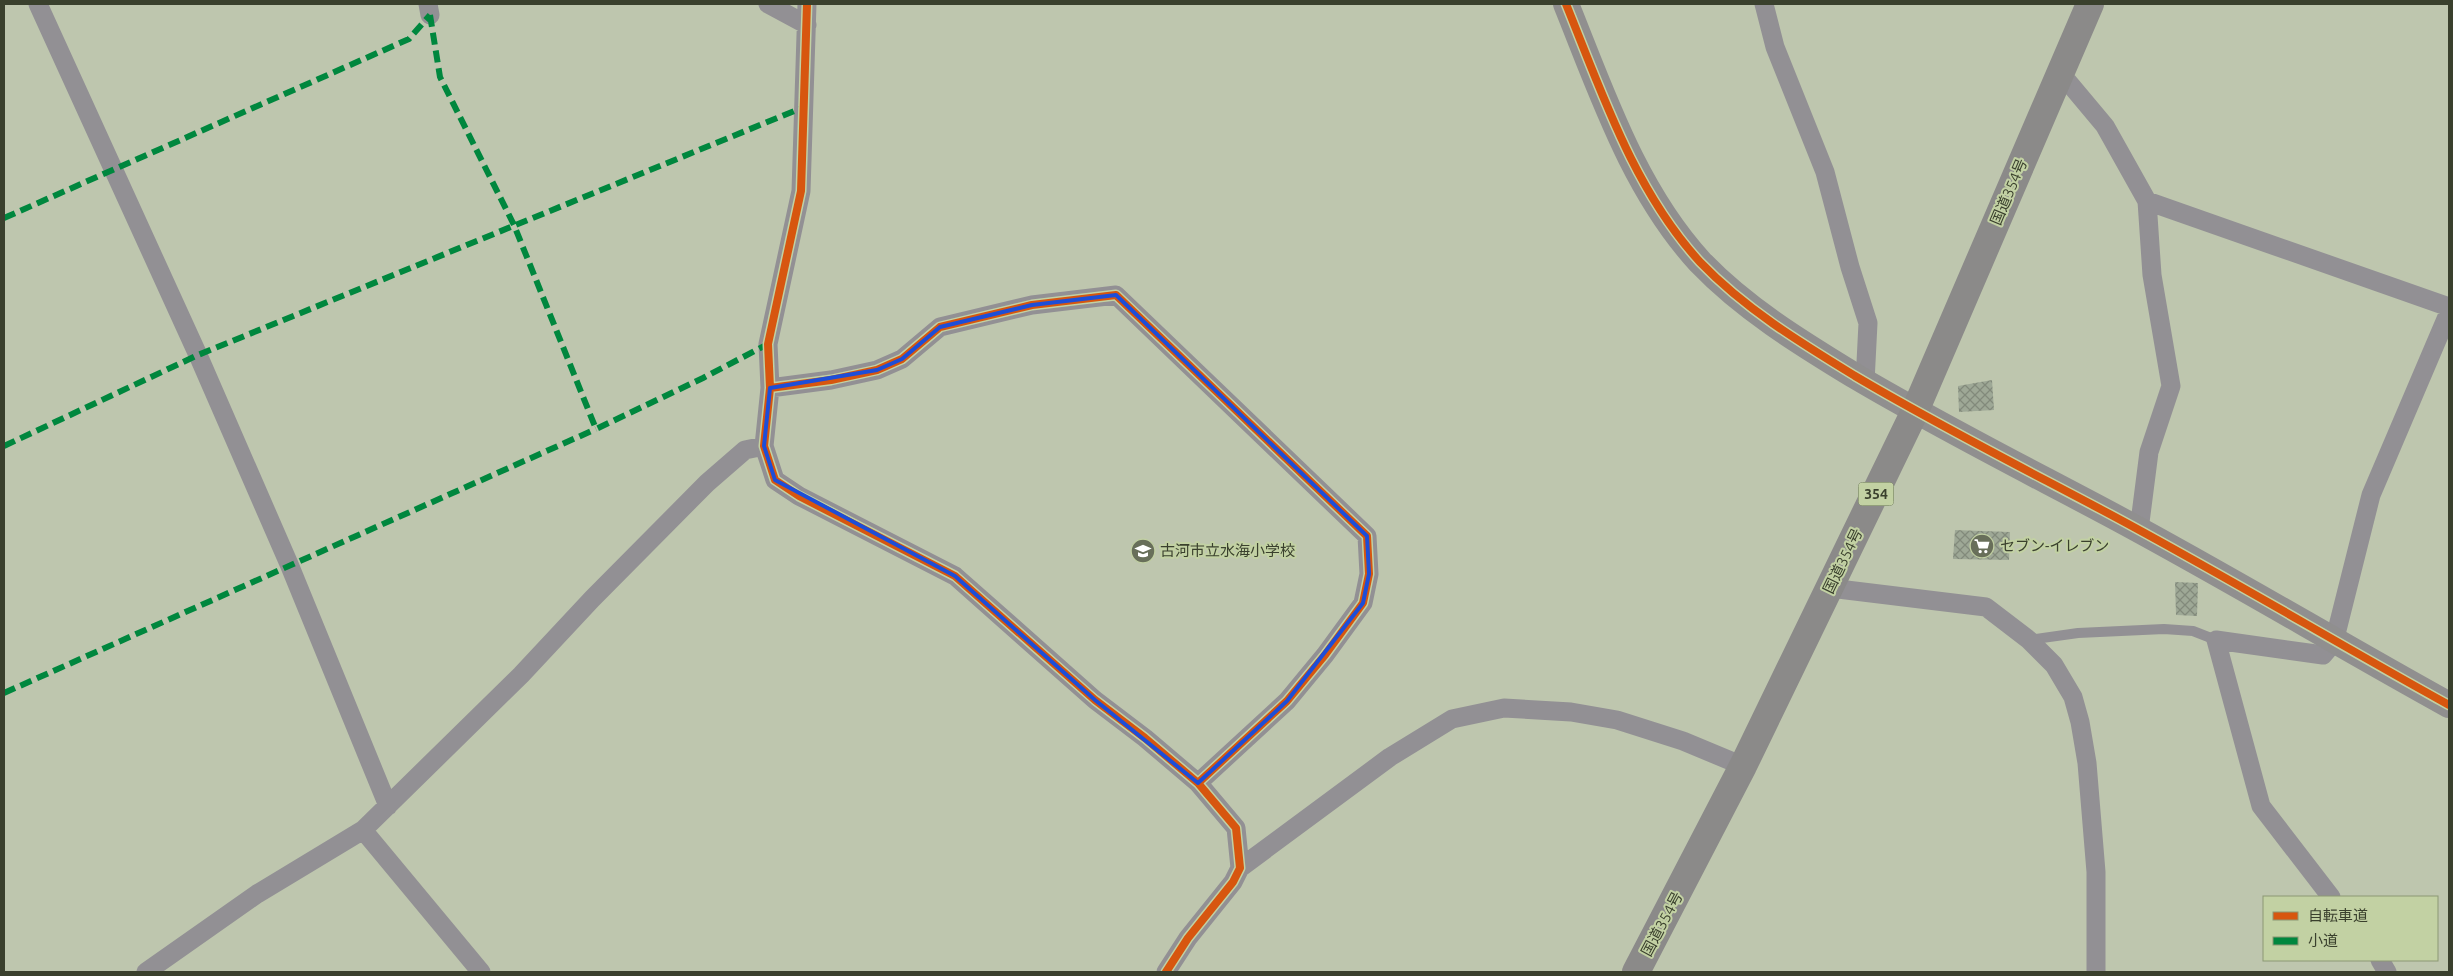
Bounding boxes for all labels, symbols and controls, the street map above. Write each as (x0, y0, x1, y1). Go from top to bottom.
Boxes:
street label: 国道354号 (1987, 156, 2030, 228)
road number: 354 (1858, 482, 1894, 506)
street label: 国道354号 (1819, 525, 1866, 596)
supermarket icon: セブン-イレブン (1969, 533, 1995, 559)
place label: セブン-イレブン (2000, 537, 2109, 554)
school or university icon: 古河市立水海小学校 (1130, 538, 1156, 564)
place label: 古河市立水海小学校 (1160, 542, 1295, 559)
street label: 国道354号 (1638, 889, 1686, 959)
legend (2263, 896, 2438, 961)
text: 自転車道 (2308, 907, 2368, 924)
text: 小道 (2308, 932, 2338, 949)

